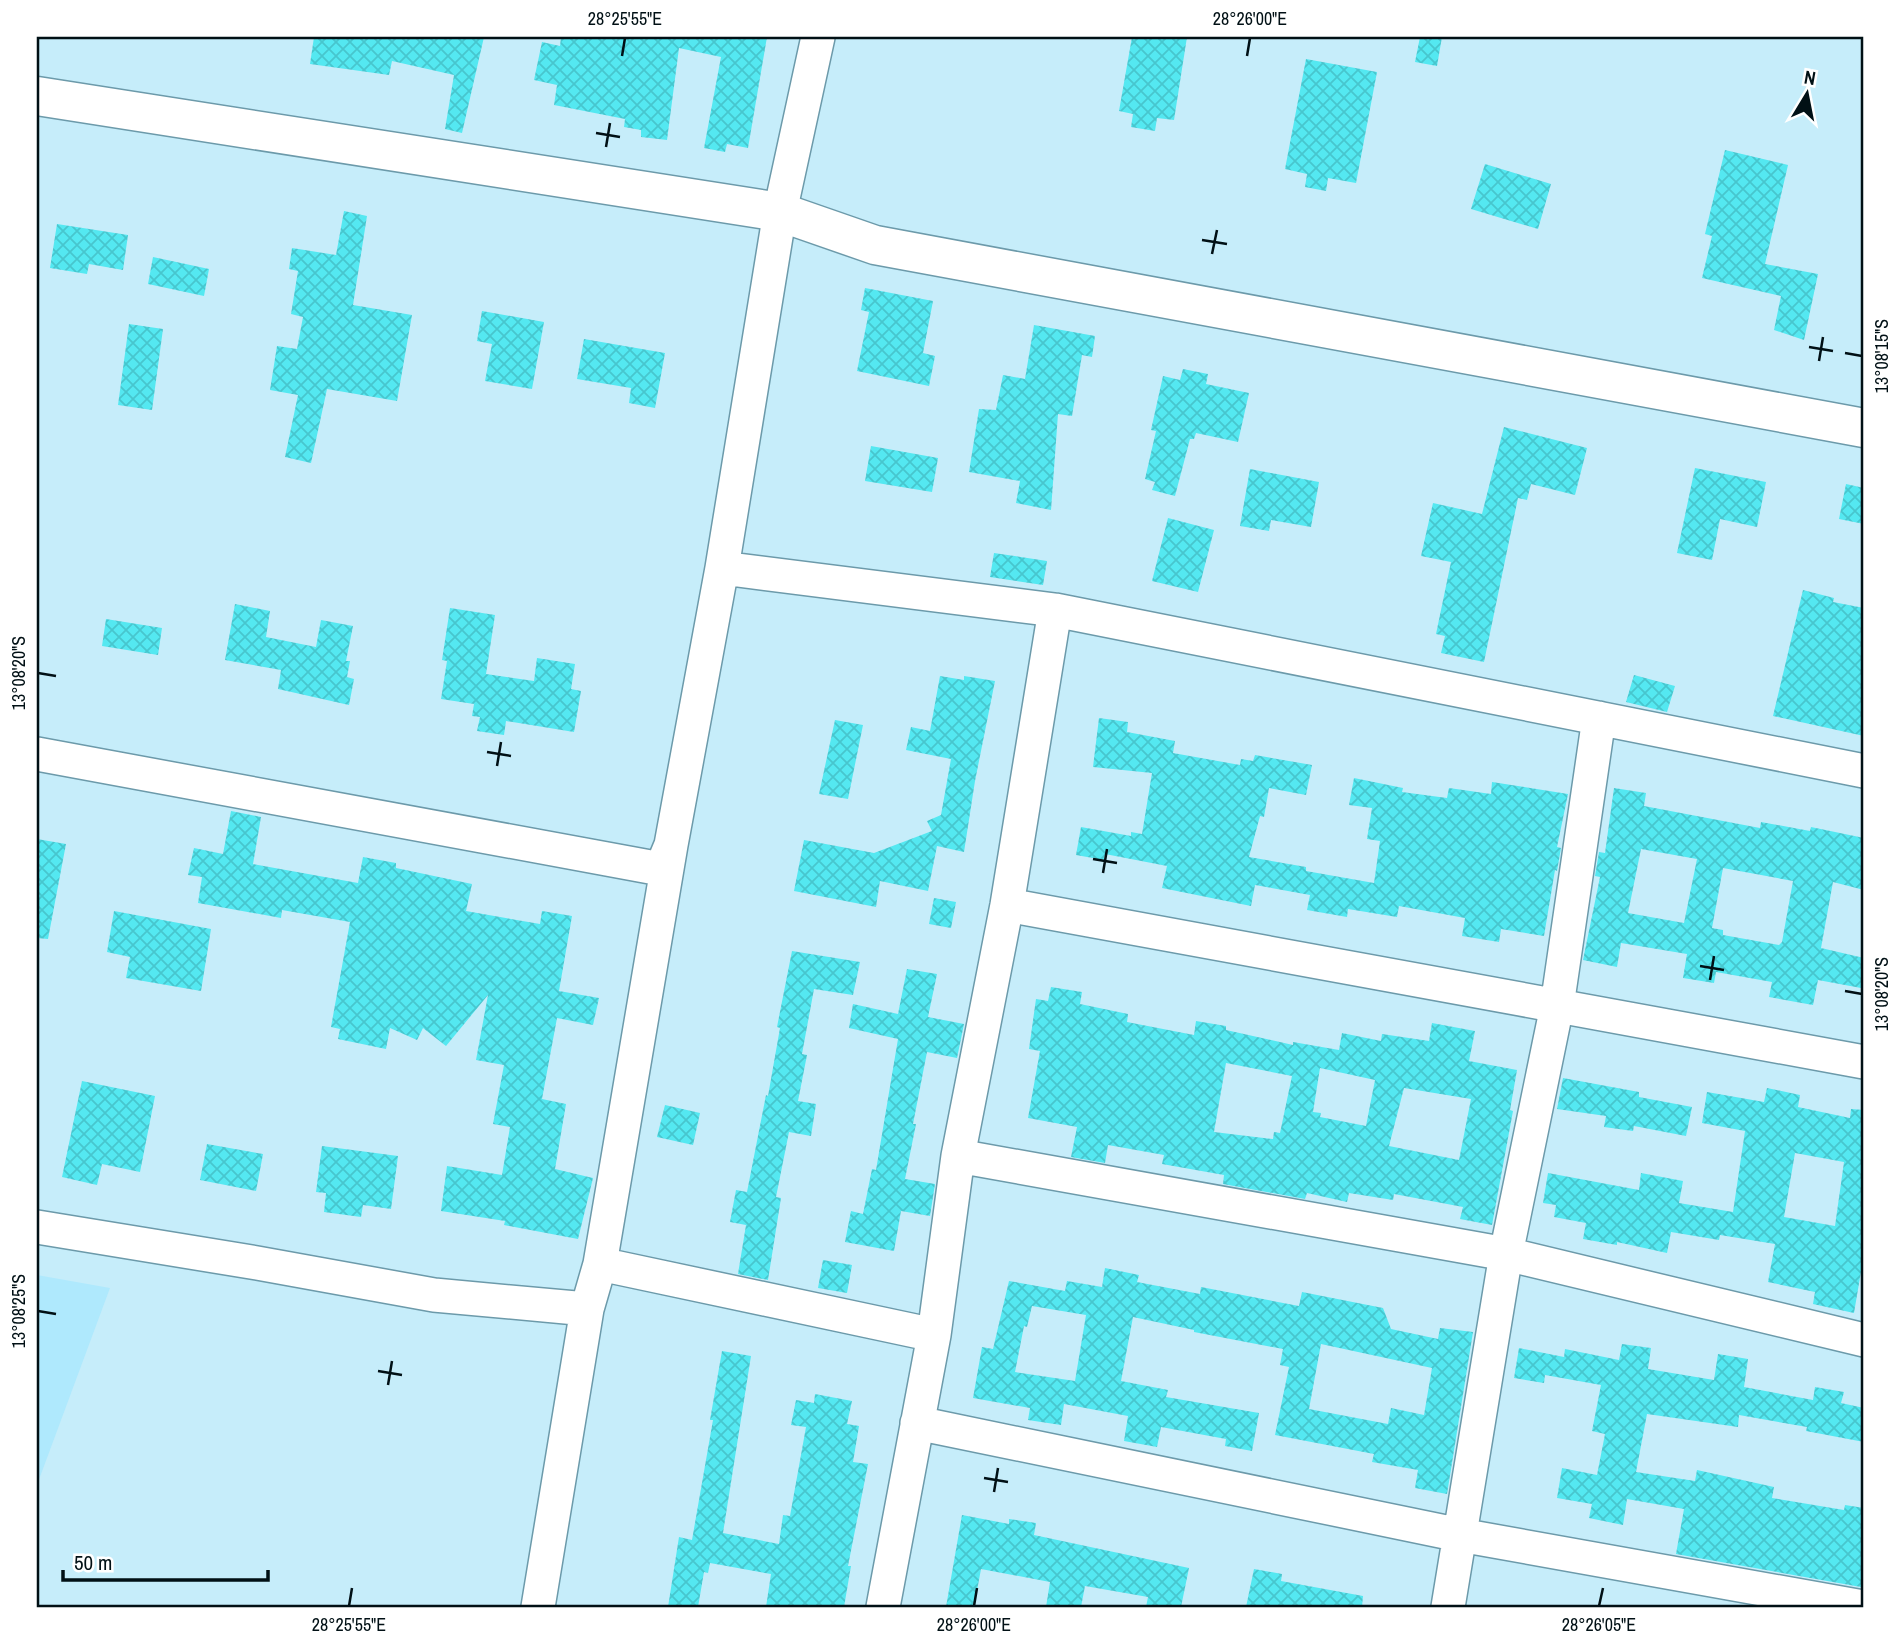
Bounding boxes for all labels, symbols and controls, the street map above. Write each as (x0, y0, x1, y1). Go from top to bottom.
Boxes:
text: 28°25'55"E (588, 6, 662, 31)
text: 28°26'00"E (1213, 6, 1287, 31)
north arrow (1772, 60, 1842, 130)
text: N (1802, 63, 1818, 91)
text: 13°08'15"S (1869, 319, 1894, 393)
text: 13°08'20"S (6, 636, 31, 710)
text: 13°08'20"S (1869, 957, 1894, 1031)
text: 13°08'25"S (6, 1274, 31, 1348)
scale bar (63, 1539, 268, 1583)
text: 50 m (74, 1548, 112, 1577)
text: 28°25'55"E (312, 1612, 386, 1637)
text: 28°26'00"E (937, 1612, 1011, 1637)
text: 28°26'05"E (1562, 1612, 1636, 1637)

